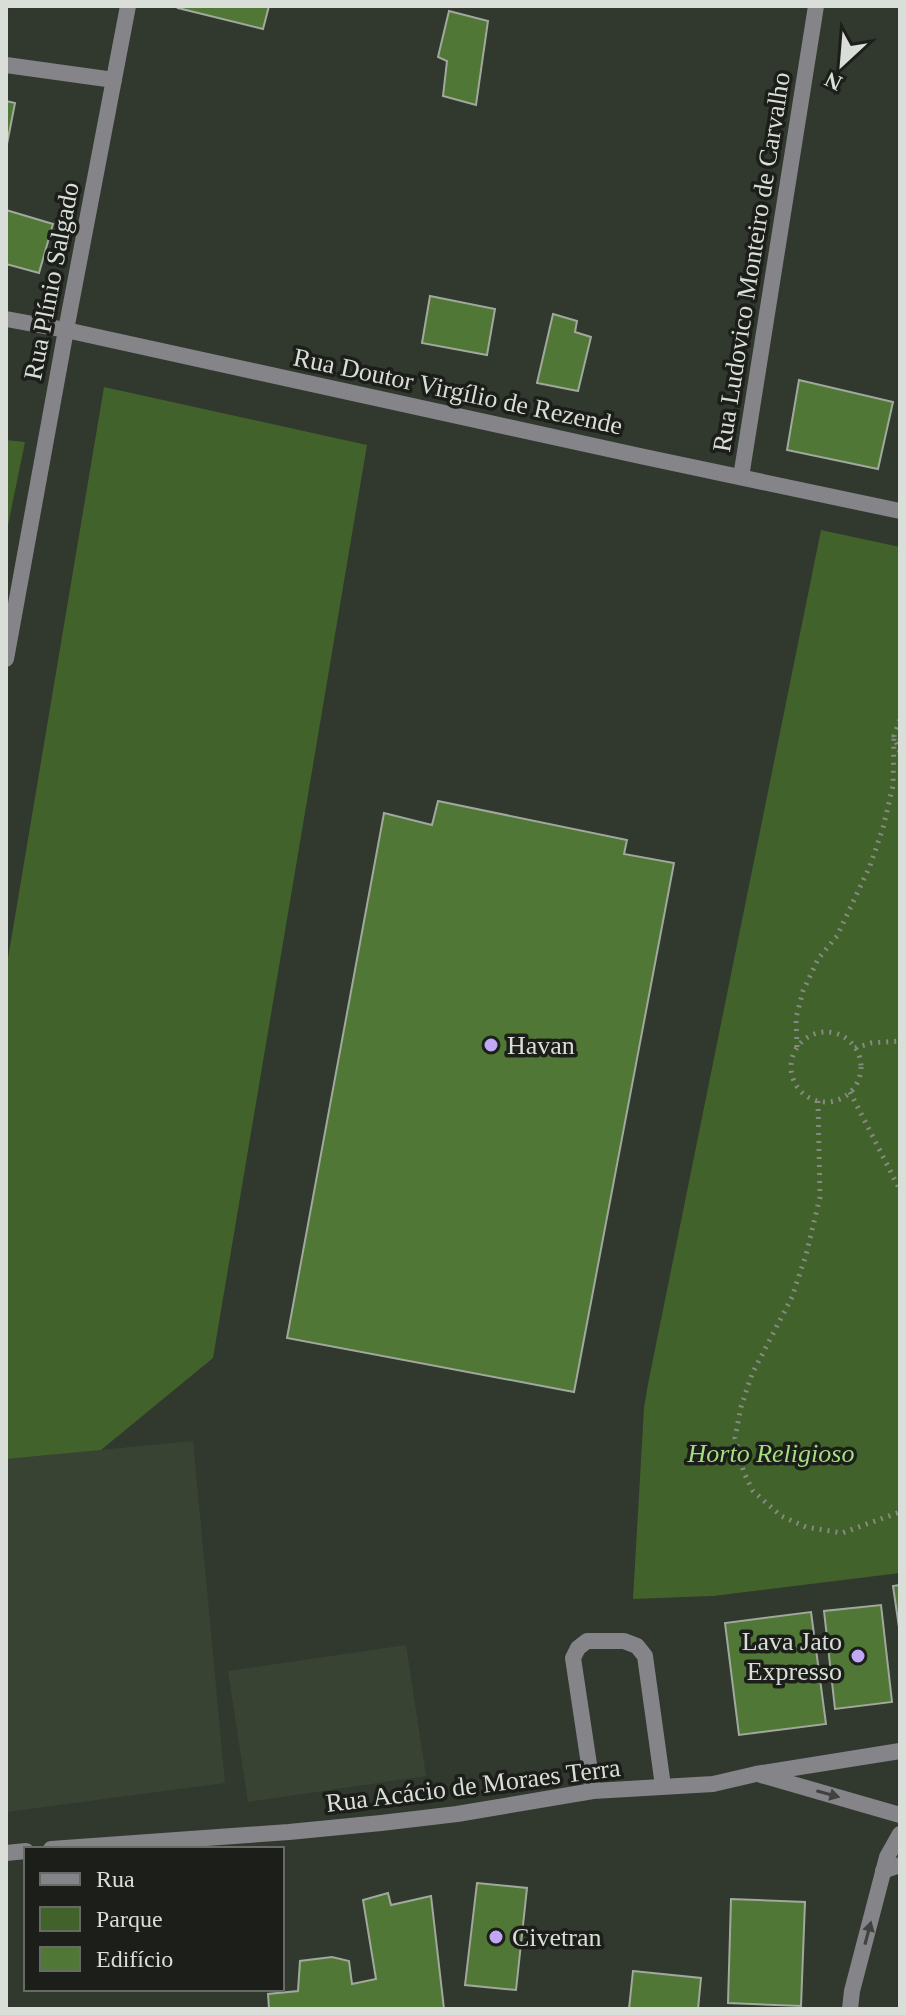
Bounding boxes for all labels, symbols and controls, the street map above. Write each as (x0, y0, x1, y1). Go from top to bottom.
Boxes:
north arrow (802, 24, 882, 104)
text: N (821, 67, 846, 96)
street label: Rua Ludovico Monteiro de Carvalho (707, 70, 796, 454)
street label: Rua Plínio Salgado (18, 180, 85, 382)
street label: Rua Doutor Virgílio de Rezende (291, 342, 625, 441)
place label: Havan (507, 1031, 575, 1060)
marker: Havan (482, 1036, 500, 1054)
park label: Horto Religioso (687, 1439, 854, 1468)
place label: Lava Jato Expresso (742, 1627, 842, 1686)
marker: Lava Jato Expresso (849, 1647, 867, 1665)
street label: Rua Acácio de Moraes Terra (324, 1753, 622, 1818)
one-way arrow (816, 1788, 840, 1801)
legend (24, 1847, 284, 1991)
text: Rua (96, 1866, 135, 1892)
text: Parque (96, 1906, 163, 1932)
one-way arrow (862, 1921, 874, 1946)
place label: Civetran (512, 1923, 602, 1952)
marker: Civetran (487, 1928, 505, 1946)
text: Edifício (96, 1946, 173, 1972)

